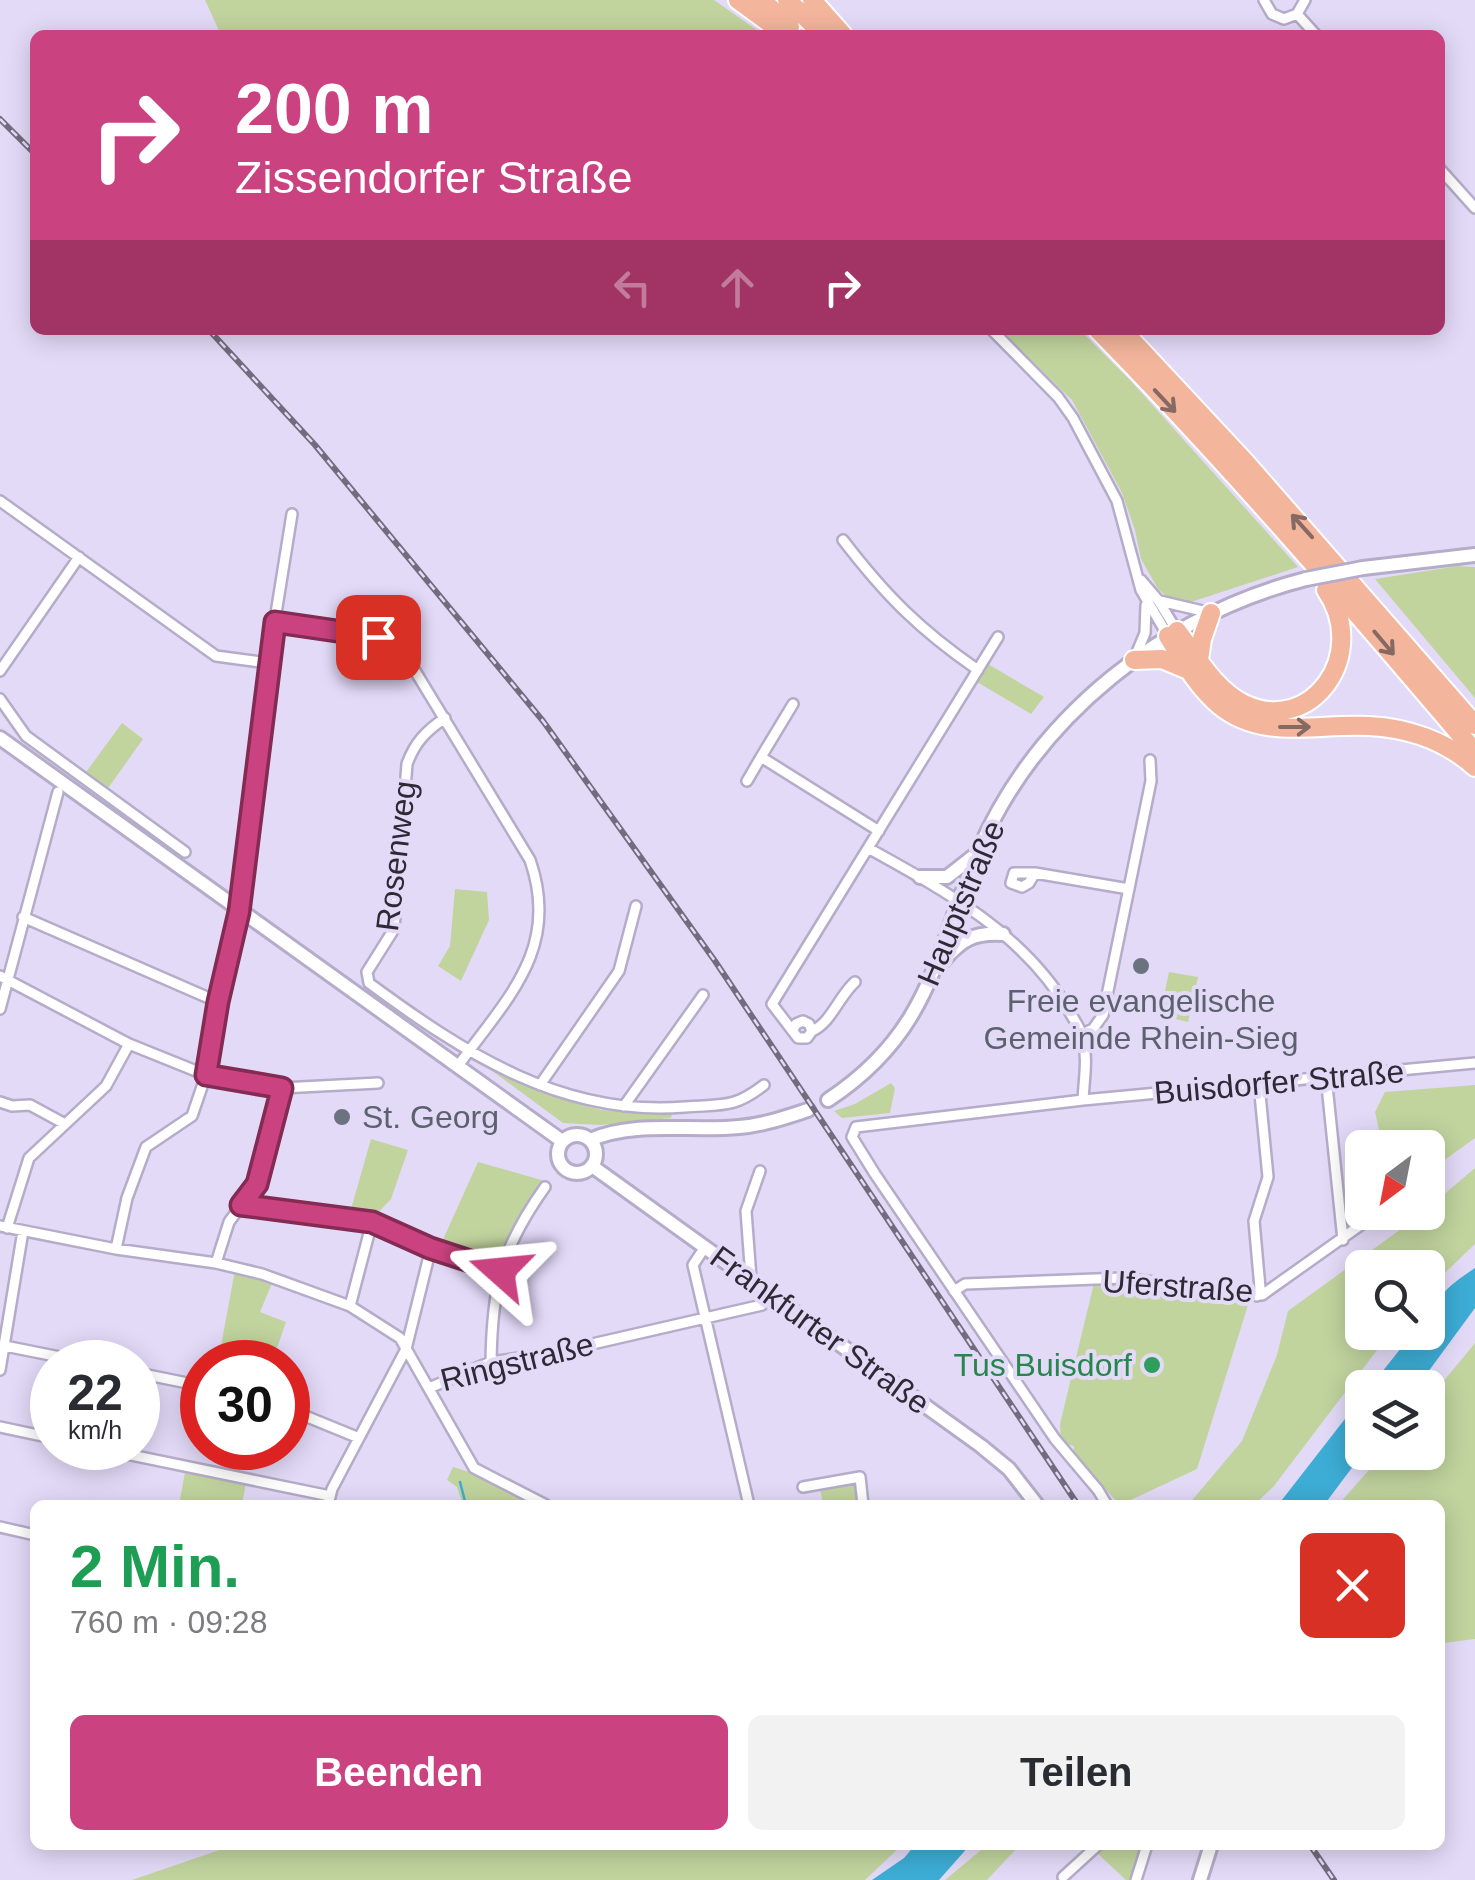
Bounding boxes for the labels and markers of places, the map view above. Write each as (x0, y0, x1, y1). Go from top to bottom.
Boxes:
pin (336, 595, 421, 680)
marker: Freie evangelische Gemeinde Rhein-Sieg (1130, 955, 1152, 977)
place label: Freie evangelische Gemeinde Rhein-Sieg (984, 983, 1298, 1056)
place label: St. Georg (362, 1099, 499, 1135)
marker: St. Georg (331, 1106, 353, 1128)
place label: Tus Buisdorf (954, 1347, 1132, 1383)
marker: Tus Buisdorf (1141, 1354, 1163, 1376)

